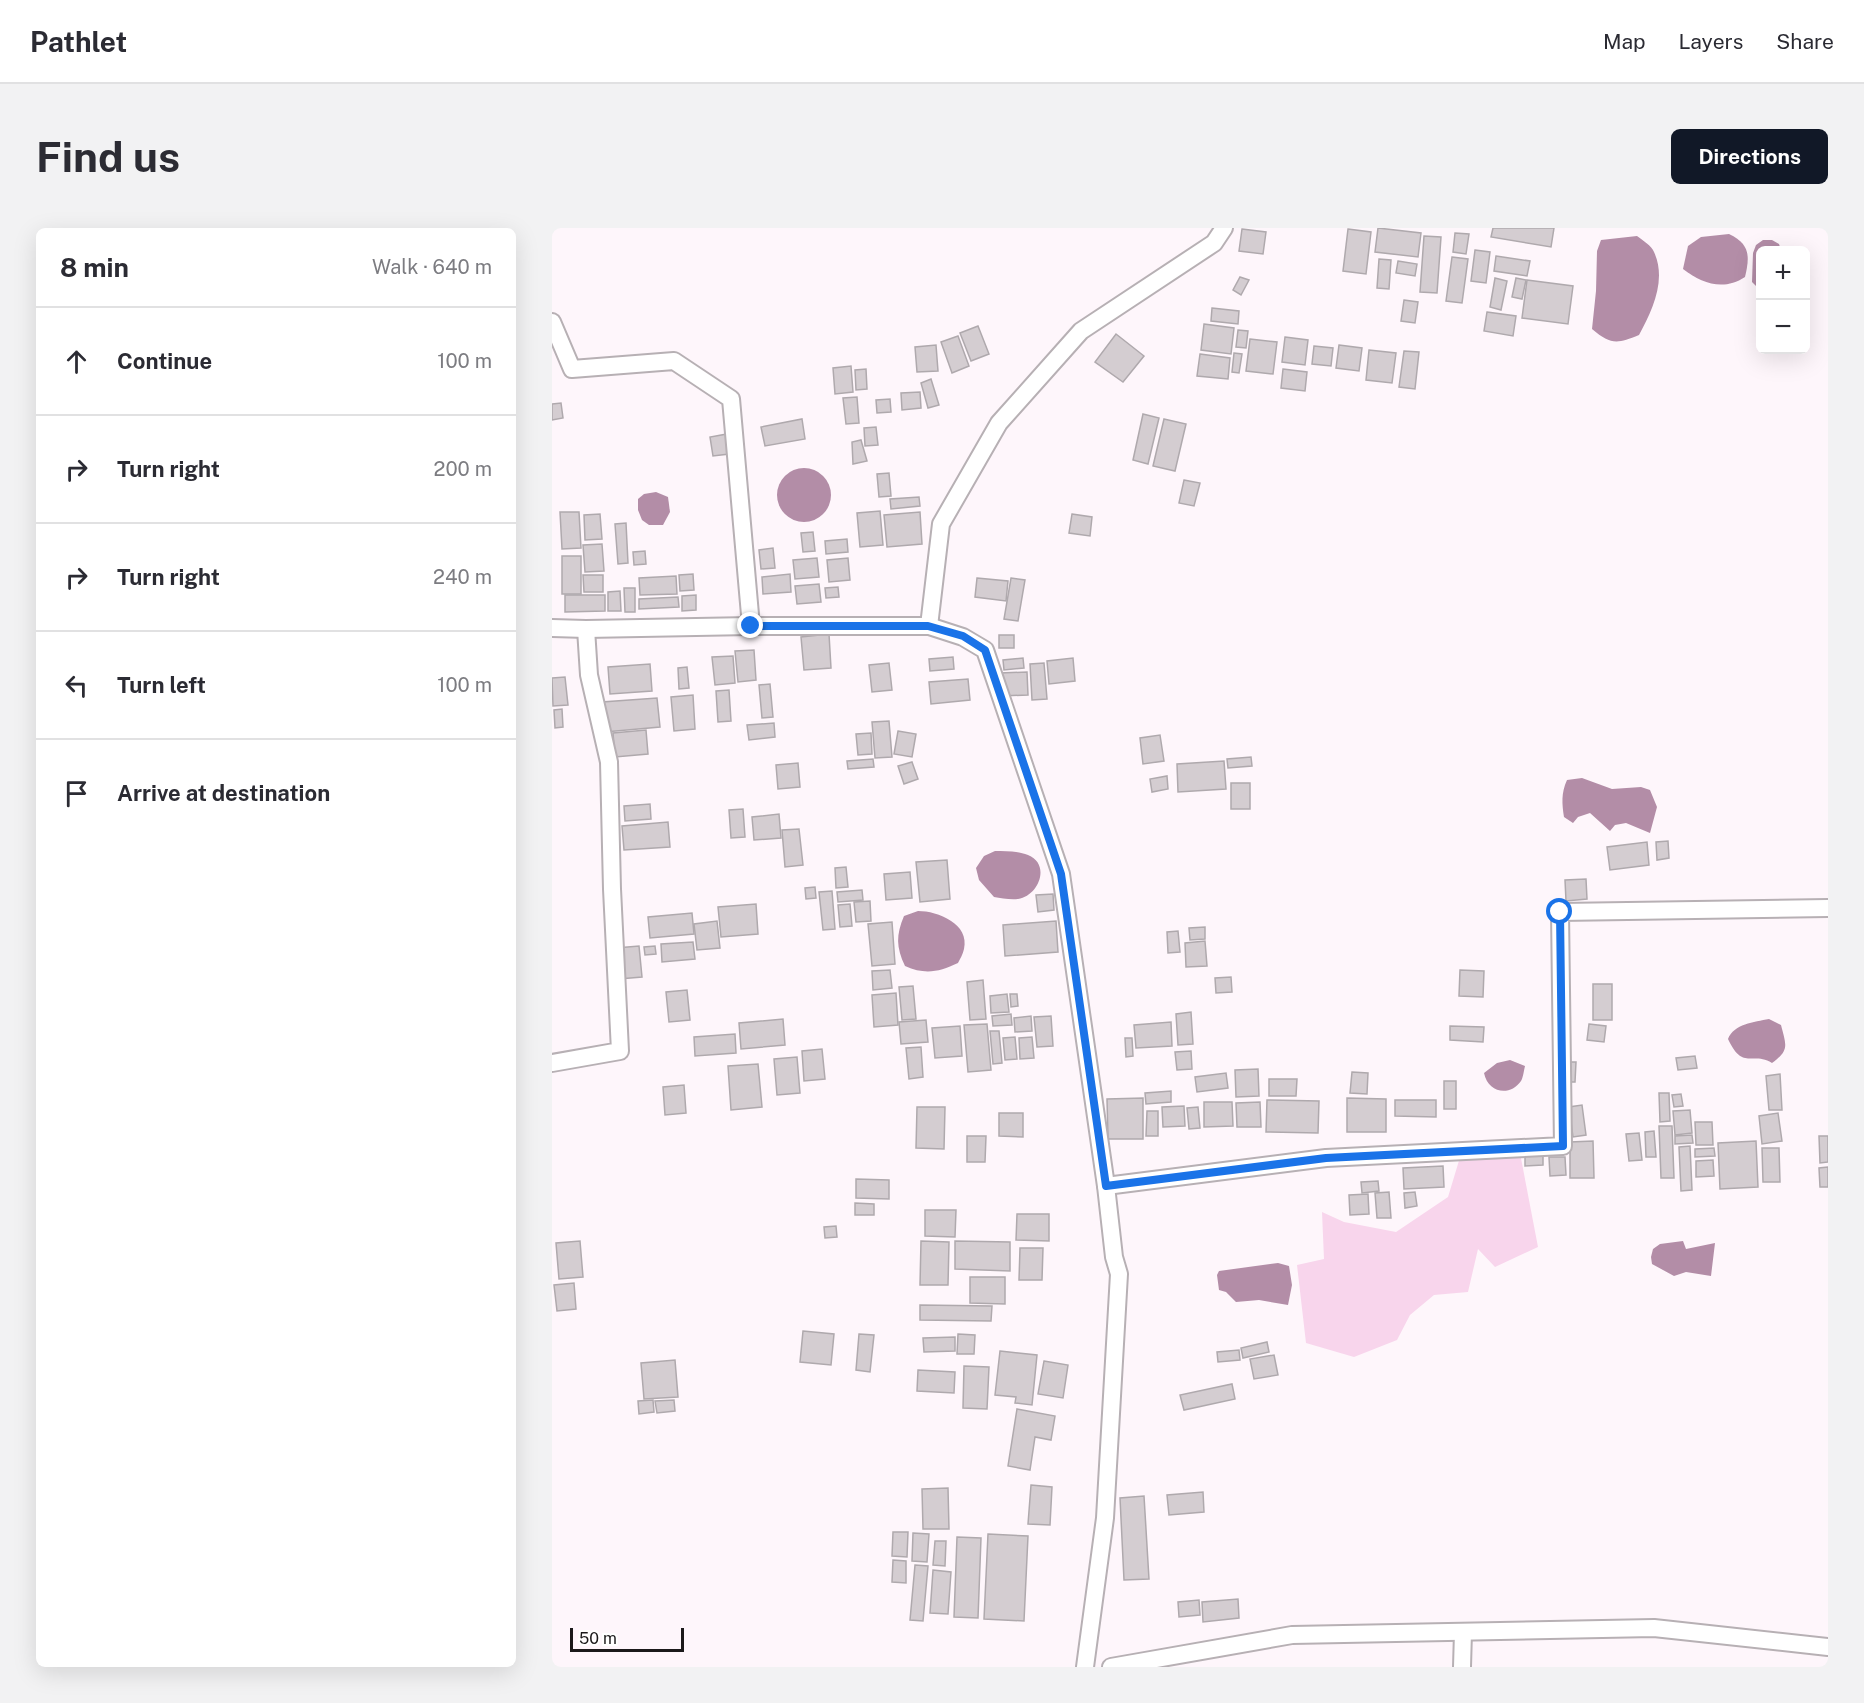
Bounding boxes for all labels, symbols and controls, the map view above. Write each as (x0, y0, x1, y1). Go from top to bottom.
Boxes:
text: Pathlet (30, 25, 127, 58)
text: Map (1603, 29, 1646, 54)
text: Layers (1679, 29, 1743, 54)
text: Share (1776, 29, 1834, 54)
button: Directions (1671, 129, 1828, 184)
text: Find us (36, 132, 180, 181)
map controls (1756, 246, 1810, 354)
button: + (1756, 246, 1810, 300)
text: 8 min (60, 252, 129, 283)
text: Walk · 640 m (372, 255, 492, 279)
button: − (1756, 300, 1810, 354)
icon: ahead (60, 345, 93, 378)
text: Continue (117, 348, 212, 374)
text: 100 m (437, 349, 492, 373)
icon: right (60, 453, 93, 486)
text: Turn right (117, 456, 220, 482)
text: 200 m (434, 457, 492, 481)
icon: right (60, 561, 93, 594)
text: Turn right (117, 564, 220, 590)
text: 240 m (433, 565, 492, 589)
route end (737, 612, 763, 638)
icon: left (60, 669, 93, 702)
text: Turn left (117, 672, 206, 698)
text: 100 m (437, 673, 492, 697)
icon: arrive (60, 777, 93, 810)
text: Arrive at destination (117, 780, 330, 806)
route start (1546, 898, 1572, 924)
scale bar (570, 1625, 684, 1652)
text: 50 m (579, 1629, 617, 1648)

